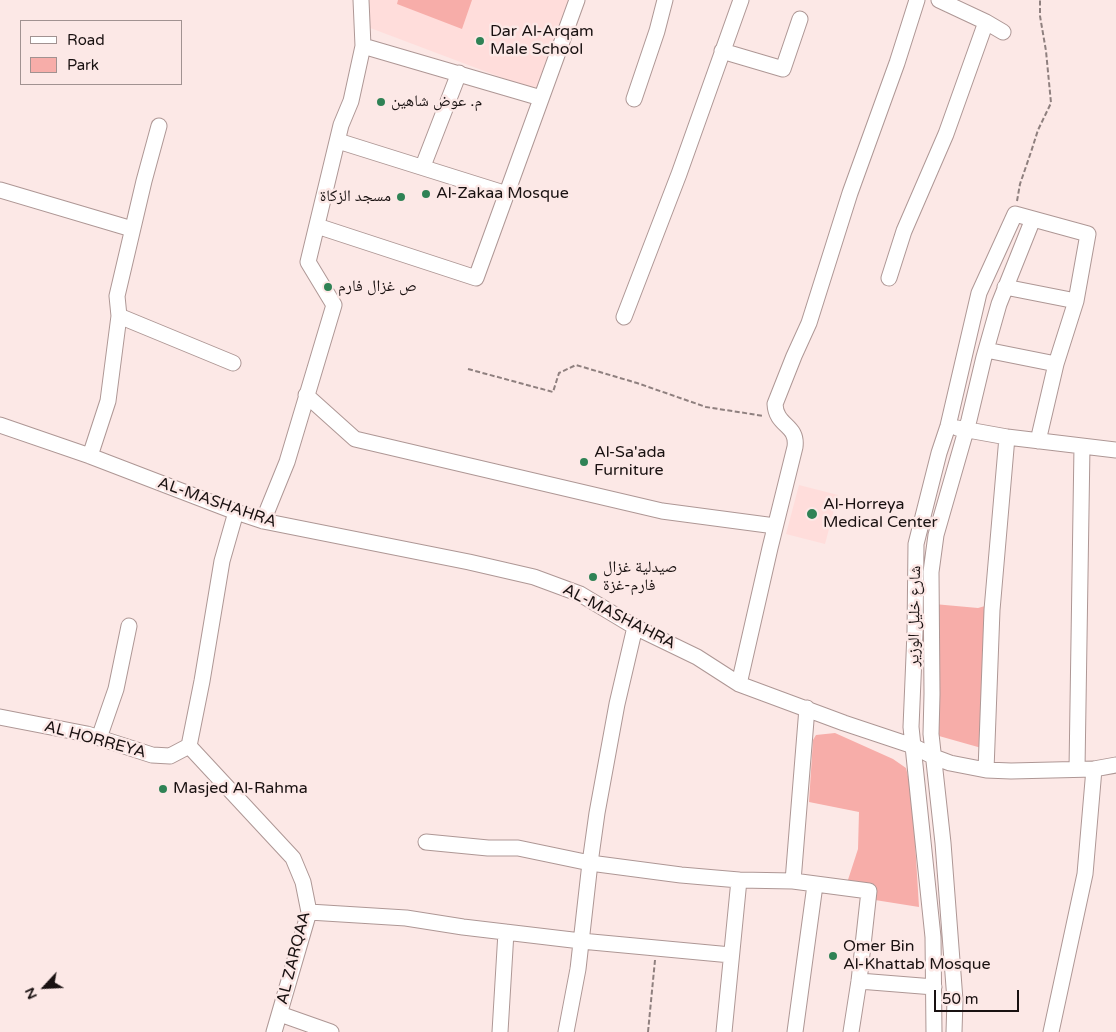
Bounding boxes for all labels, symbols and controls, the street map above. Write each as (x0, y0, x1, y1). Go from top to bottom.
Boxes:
legend (20, 20, 182, 85)
place label: Dar Al-Arqam Male School (490, 22, 594, 60)
text: Road (67, 31, 105, 49)
marker: Dar Al-Arqam Male School (474, 35, 486, 47)
text: Park (67, 56, 99, 74)
place label: م. عوض شاهين (391, 92, 482, 112)
marker: م. عوض شاهين (375, 96, 387, 108)
place label: Al-Zakaa Mosque (436, 184, 569, 204)
place label: مسجد الزكاة (320, 187, 391, 207)
marker: Al-Zakaa Mosque (420, 188, 432, 200)
marker: مسجد الزكاة (395, 191, 407, 203)
place label: ص غزال فارم (338, 277, 416, 297)
marker: ص غزال فارم (322, 281, 334, 293)
place label: Al-Sa'ada Furniture (594, 443, 666, 481)
marker: Al-Sa'ada Furniture (578, 456, 590, 468)
street label: AL-MASHAHRA (155, 474, 279, 532)
place label: Al-Horreya Medical Center (823, 495, 938, 533)
marker: Al-Horreya Medical Center (805, 507, 819, 521)
place label: صيدلية غزال فارم-غزة (603, 558, 677, 596)
street label: شارع خليل الوزير (905, 565, 925, 667)
marker: صيدلية غزال فارم-غزة (587, 571, 599, 583)
street label: AL-MASHAHRA (559, 580, 679, 654)
street label: AL HORREYA (42, 717, 148, 763)
place label: Masjed Al-Rahma (173, 779, 308, 799)
marker: Masjed Al-Rahma (157, 783, 169, 795)
street label: AL ZARQAA (273, 910, 315, 1006)
place label: Omer Bin Al-Khattab Mosque (843, 937, 991, 975)
marker: Omer Bin Al-Khattab Mosque (827, 950, 839, 962)
north arrow (20, 962, 70, 1012)
scale bar (936, 980, 1021, 1012)
text: N (21, 985, 41, 1002)
text: 50 m (942, 990, 979, 1008)

